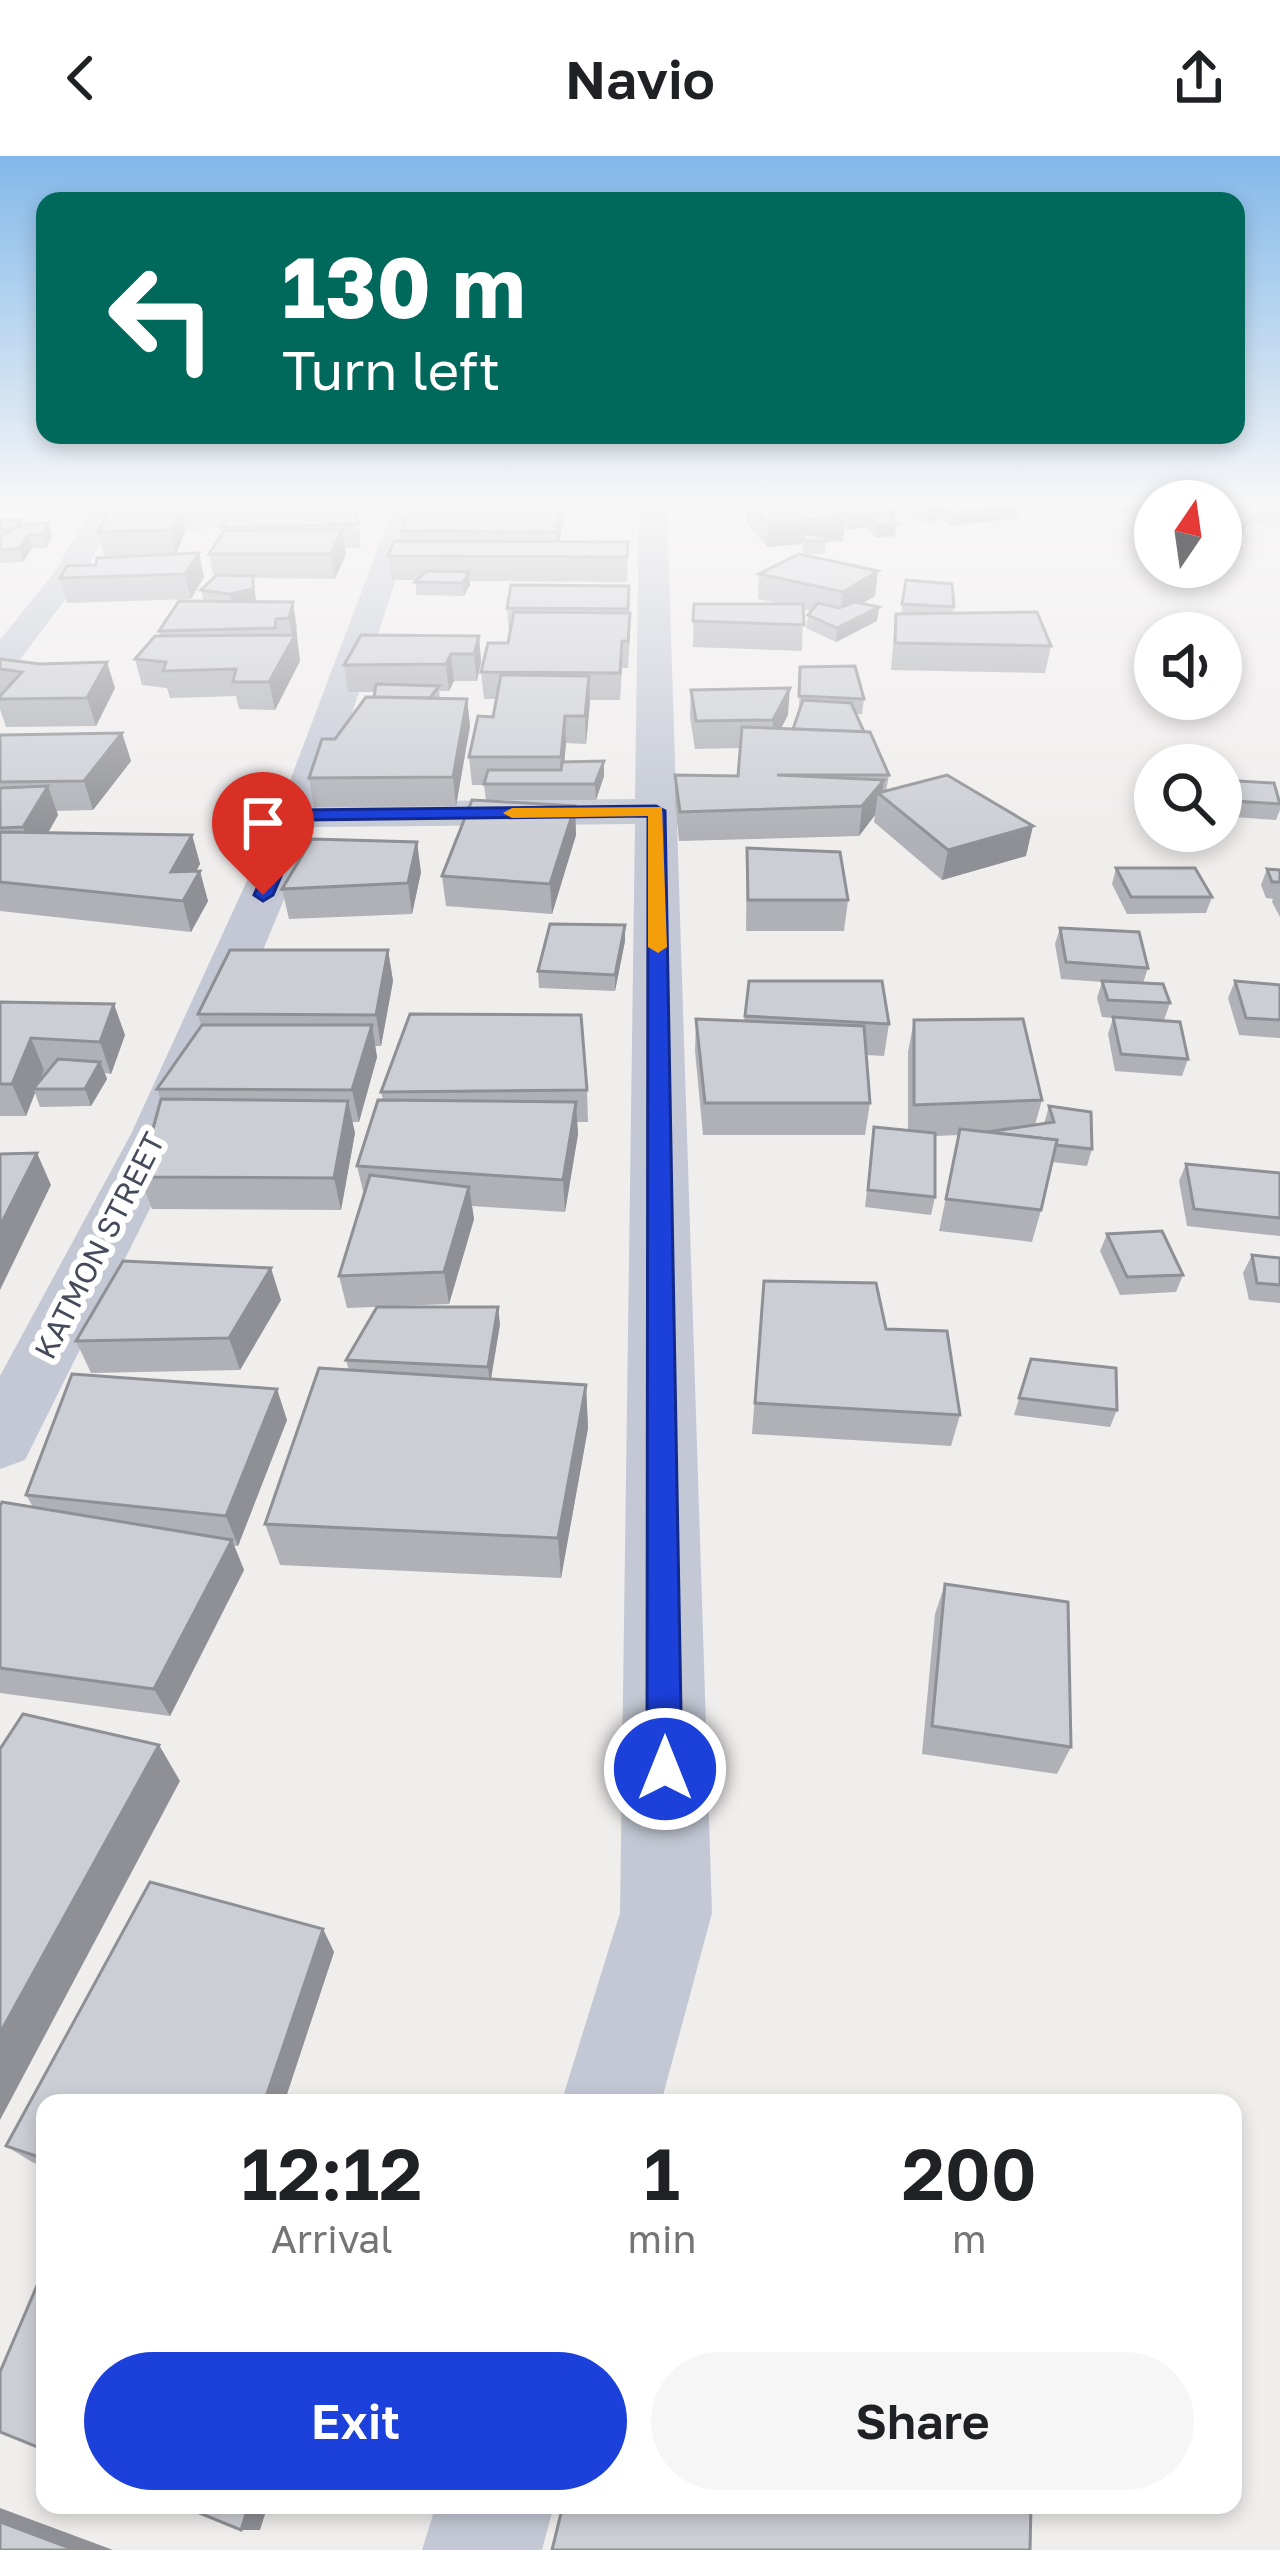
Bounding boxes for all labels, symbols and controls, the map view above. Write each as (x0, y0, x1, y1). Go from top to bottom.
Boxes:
icon: back (48, 45, 114, 111)
icon: share (1166, 45, 1232, 111)
text: Navio (565, 46, 715, 111)
text: 130 m (282, 236, 526, 336)
icon: left (84, 240, 240, 396)
text: Turn left (282, 337, 500, 402)
north arrow (1134, 480, 1242, 588)
map controls (1134, 480, 1242, 852)
button: sound (1134, 612, 1242, 720)
button: search (1134, 744, 1242, 852)
pin (212, 772, 314, 895)
icon: arrive (230, 790, 296, 856)
street label: KATMON STREET (26, 1126, 172, 1365)
position arrow (602, 1706, 728, 1832)
text: 12:12 (241, 2129, 422, 2216)
text: 1 (644, 2129, 680, 2216)
text: 200 (902, 2129, 1037, 2216)
text: Arrival (271, 2215, 393, 2262)
text: min (628, 2215, 696, 2262)
text: m (952, 2215, 986, 2262)
button: Exit (84, 2352, 627, 2490)
button: Share (651, 2352, 1194, 2490)

